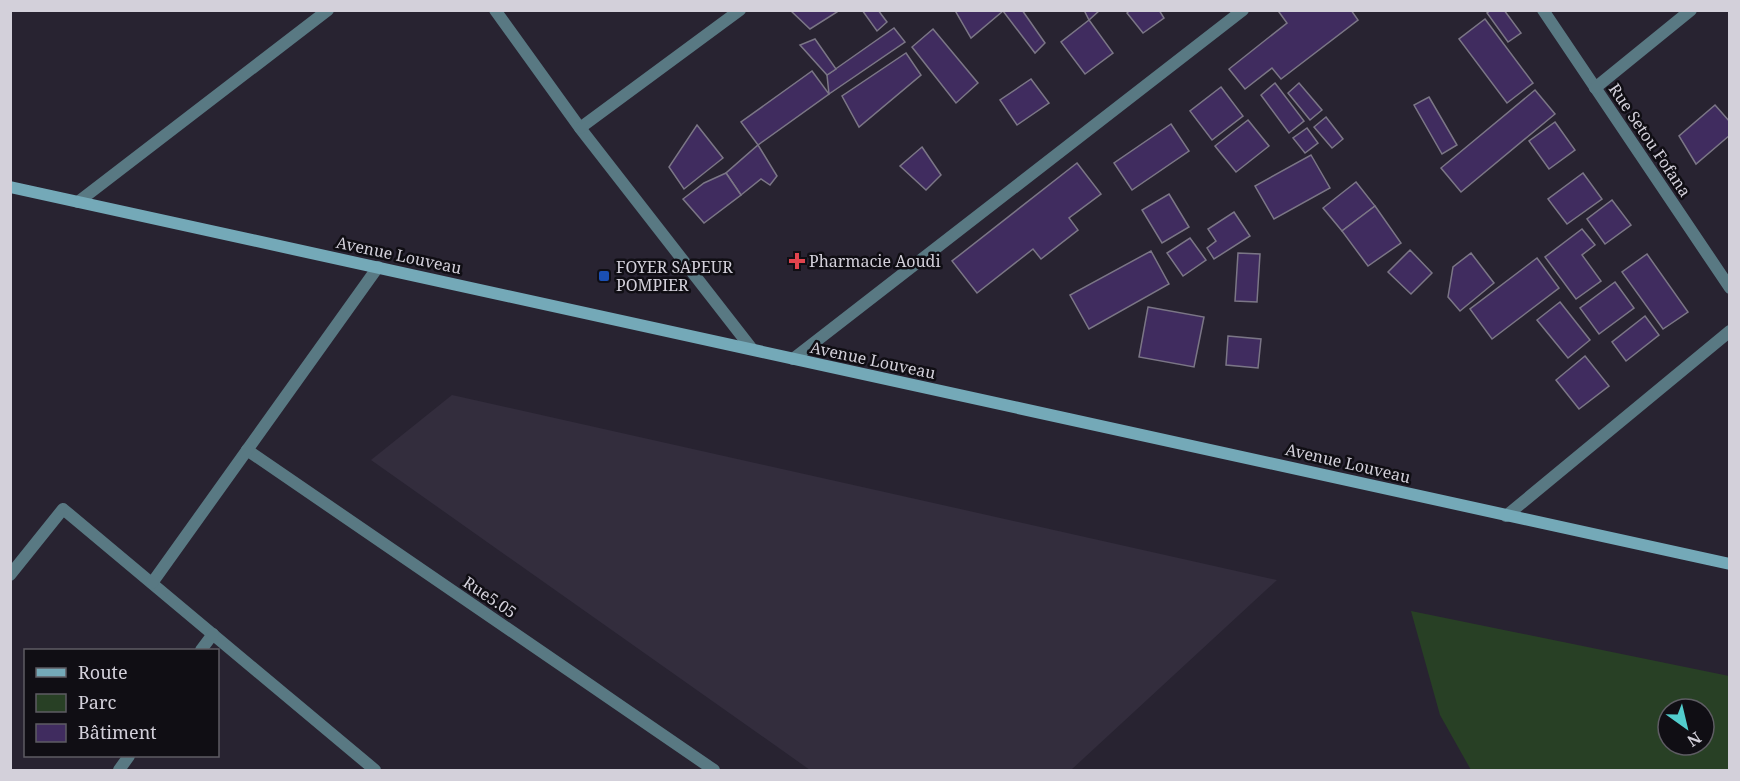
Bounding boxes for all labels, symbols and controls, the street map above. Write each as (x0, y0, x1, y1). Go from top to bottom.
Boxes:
street label: Rue Setou Fofana (1604, 79, 1696, 201)
street label: Avenue Louveau (334, 231, 464, 279)
place label: Pharmacie Aoudi (809, 250, 941, 272)
marker: Pharmacie Aoudi (790, 254, 804, 268)
place label: FOYER SAPEUR POMPIER (616, 256, 733, 296)
marker: FOYER SAPEUR POMPIER (597, 269, 611, 283)
street label: Avenue Louveau (808, 336, 938, 384)
street label: Avenue Louveau (1283, 438, 1413, 488)
street label: Rue5.05 (459, 571, 521, 623)
legend (24, 649, 219, 757)
text: Route (78, 660, 128, 684)
text: Parc (78, 690, 116, 714)
north arrow (1656, 697, 1716, 757)
text: Bâtiment (78, 720, 157, 744)
text: N (1683, 727, 1706, 752)

